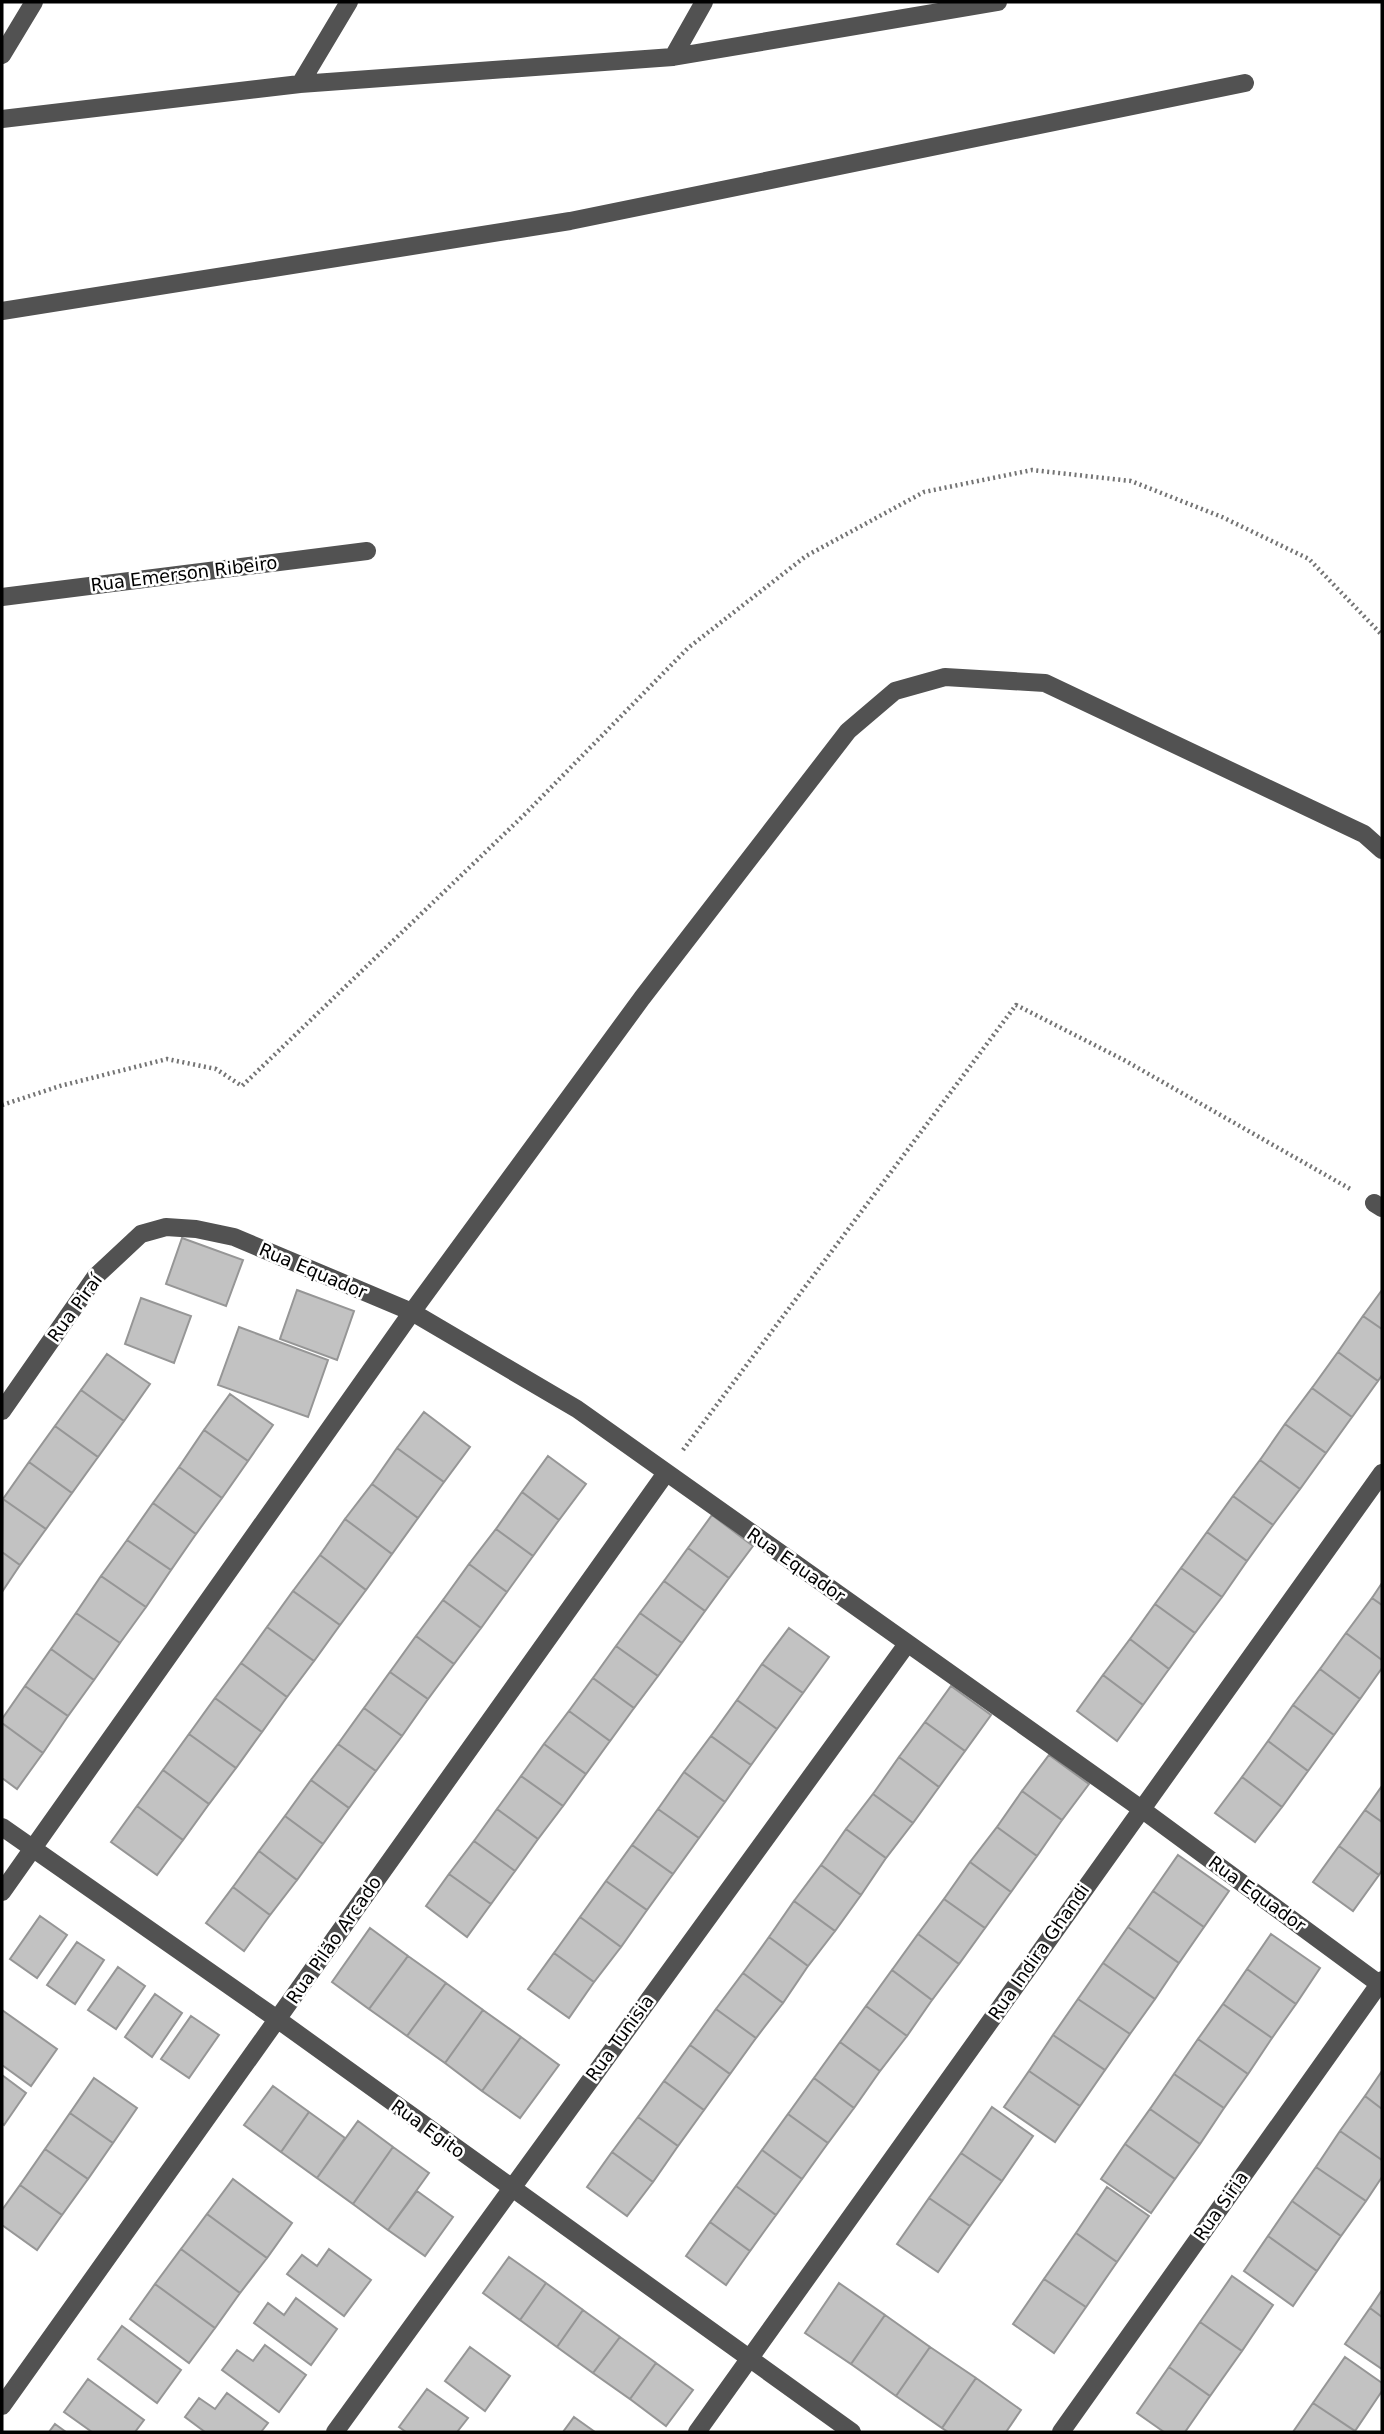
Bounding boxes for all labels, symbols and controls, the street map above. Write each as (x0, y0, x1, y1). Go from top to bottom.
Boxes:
street label: Rua Emerson Ribeiro (89, 552, 278, 595)
street label: Rua Equador (256, 1238, 371, 1303)
street label: Rua Piraí (43, 1269, 107, 1346)
street label: Rua Equador (743, 1523, 850, 1606)
street label: Rua Equador (1205, 1851, 1310, 1936)
street label: Rua Pilão Arcado (282, 1872, 385, 2007)
street label: Rua Indira Ghandi (984, 1880, 1093, 2024)
street label: Rua Tunisia (581, 1991, 658, 2085)
street label: Rua Egito (387, 2095, 469, 2162)
street label: Rua Siria (1189, 2167, 1252, 2244)

